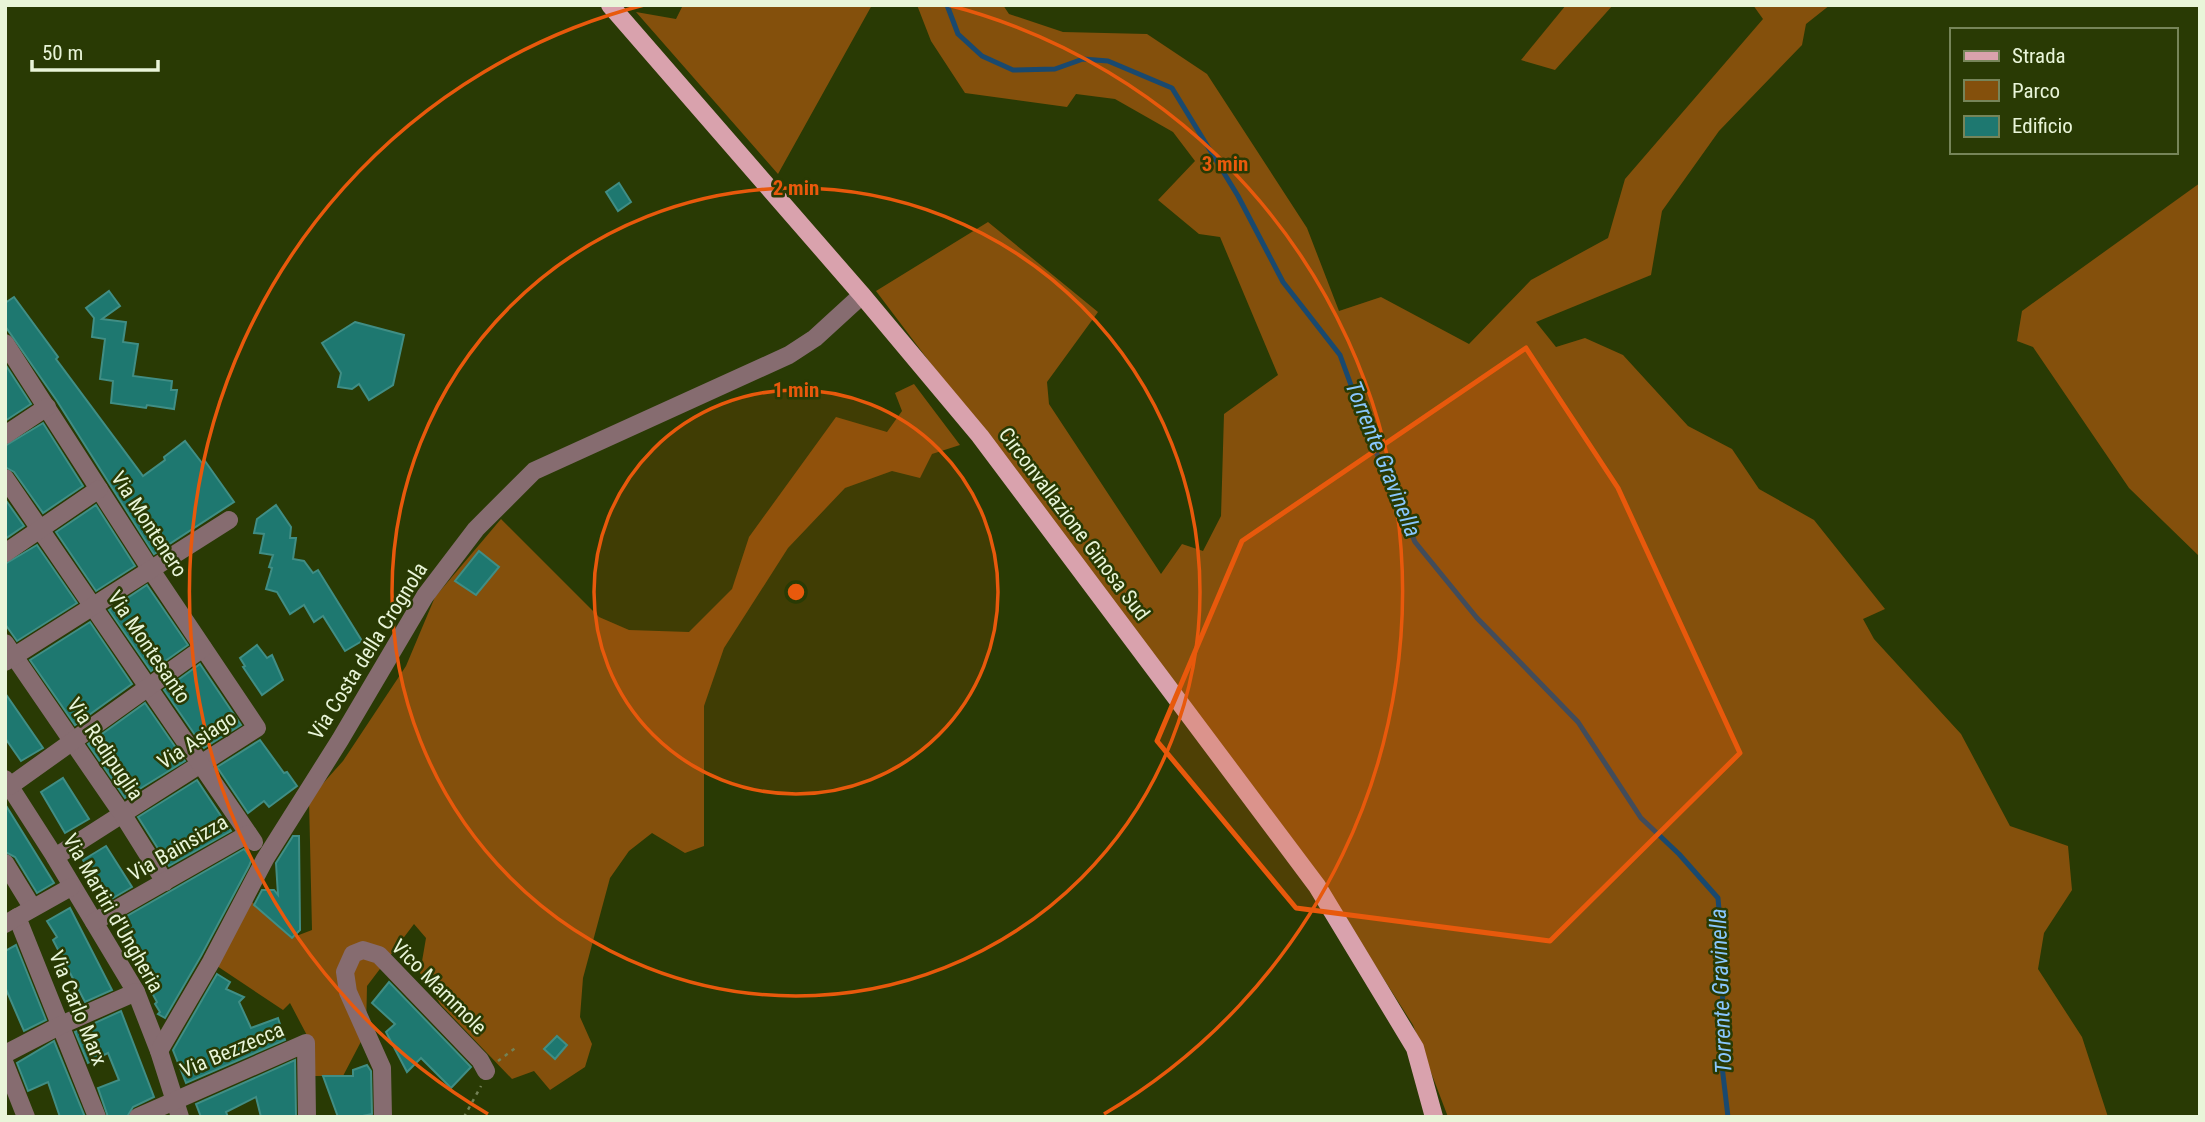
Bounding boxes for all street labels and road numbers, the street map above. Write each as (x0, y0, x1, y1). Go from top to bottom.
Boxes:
street label: Circonvallazione Ginosa Sud (994, 423, 1154, 625)
street label: Via Montenero (106, 467, 192, 581)
street label: Via Costa della Crognola (304, 558, 432, 744)
street label: Via Montesanto (103, 586, 195, 708)
street label: Via Redipuglia (62, 693, 148, 805)
street label: Via Asiago (153, 706, 241, 774)
street label: Via Bainsizza (124, 810, 232, 886)
street label: Via Martiri d'Ungheria (58, 829, 168, 997)
street label: Vico Mammole (387, 935, 492, 1040)
street label: Via Carlo Marx (44, 947, 112, 1069)
street label: Via Bezzecca (177, 1017, 287, 1083)

